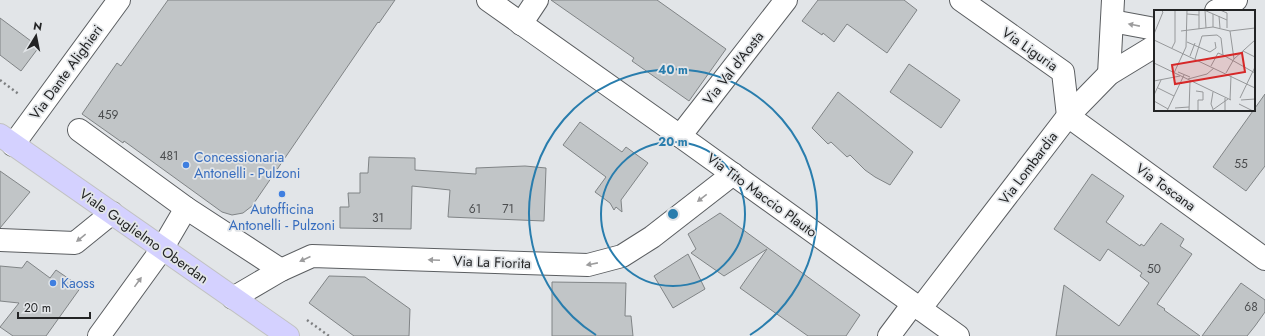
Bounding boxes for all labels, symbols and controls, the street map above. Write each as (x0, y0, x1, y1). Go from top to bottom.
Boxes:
inset map (1154, 10, 1255, 111)
north arrow (16, 16, 56, 56)
text: N (32, 18, 43, 35)
street label: Via Dante Alighieri (25, 20, 107, 124)
street label: Via Liguria (998, 22, 1062, 76)
one-way arrow (1128, 22, 1140, 28)
street label: Via Val d'Aosta (698, 27, 768, 109)
text: 40 m (658, 61, 688, 79)
house number: 459 (98, 106, 118, 124)
street label: Via Lombardia (994, 127, 1062, 209)
text: 20 m (658, 133, 688, 151)
house number: 481 (160, 147, 178, 165)
place label: Concessionaria Antonelli - Pulzoni (194, 147, 300, 183)
street label: Via Tito Maccio Plauto (703, 148, 822, 242)
house number: 55 (1234, 155, 1248, 173)
street label: Via Toscana (1132, 158, 1200, 216)
marker: Concessionaria Antonelli - Pulzoni (181, 160, 191, 170)
street label: Viale Guglielmo Oberdan (75, 184, 213, 288)
marker: Autofficina Antonelli - Pulzoni (277, 189, 287, 199)
one-way arrow (696, 194, 707, 202)
place label: Autofficina Antonelli - Pulzoni (229, 199, 335, 235)
house number: 61 (469, 200, 481, 218)
house number: 71 (502, 200, 514, 218)
centre of rings (666, 207, 680, 221)
house number: 31 (372, 209, 384, 227)
one-way arrow (76, 233, 87, 242)
street label: Via La Fiorita (453, 251, 531, 273)
one-way arrow (299, 256, 310, 262)
one-way arrow (427, 257, 440, 263)
house number: 50 (1147, 260, 1161, 278)
one-way arrow (586, 261, 598, 267)
place label: Kaoss (61, 273, 95, 293)
one-way arrow (134, 276, 142, 287)
marker: Kaoss (48, 278, 58, 288)
scale bar (18, 294, 90, 320)
house number: 68 (1244, 298, 1258, 316)
text: 20 m (24, 299, 51, 317)

